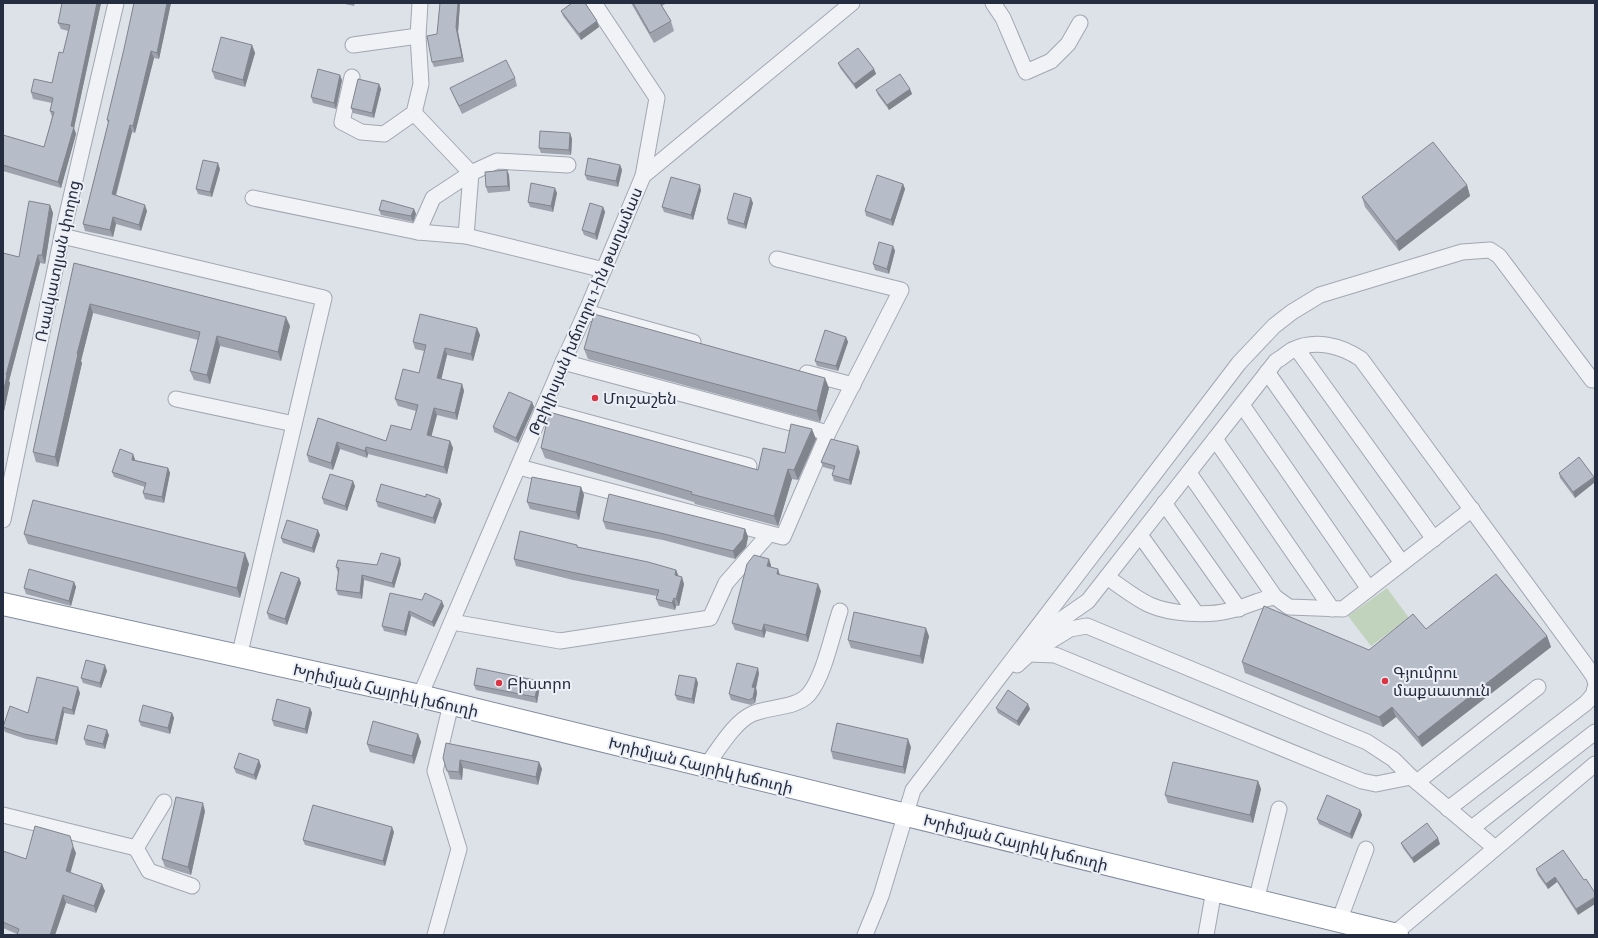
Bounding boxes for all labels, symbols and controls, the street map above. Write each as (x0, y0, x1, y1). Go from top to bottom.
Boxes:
street label: Ռասկատլյան փողոց (33, 179, 84, 344)
street label: Թբիլիսյան խճուղու 1-ին թաղամաս (526, 185, 646, 438)
place label: Մուշաշեն (603, 391, 677, 408)
marker: Մուշաշեն (590, 393, 600, 403)
street label: Խրիմյան Հայրիկ խճուղի (291, 662, 480, 721)
place label: Գյումրու մաքսատուն (1393, 665, 1490, 700)
place label: Բիստրո (507, 676, 571, 693)
marker: Գյումրու մաքսատուն (1380, 676, 1390, 686)
marker: Բիստրո (494, 678, 504, 688)
street label: Խրիմյան Հայրիկ խճուղի (607, 735, 795, 798)
street label: Խրիմյան Հայրիկ խճուղի (922, 812, 1110, 875)

